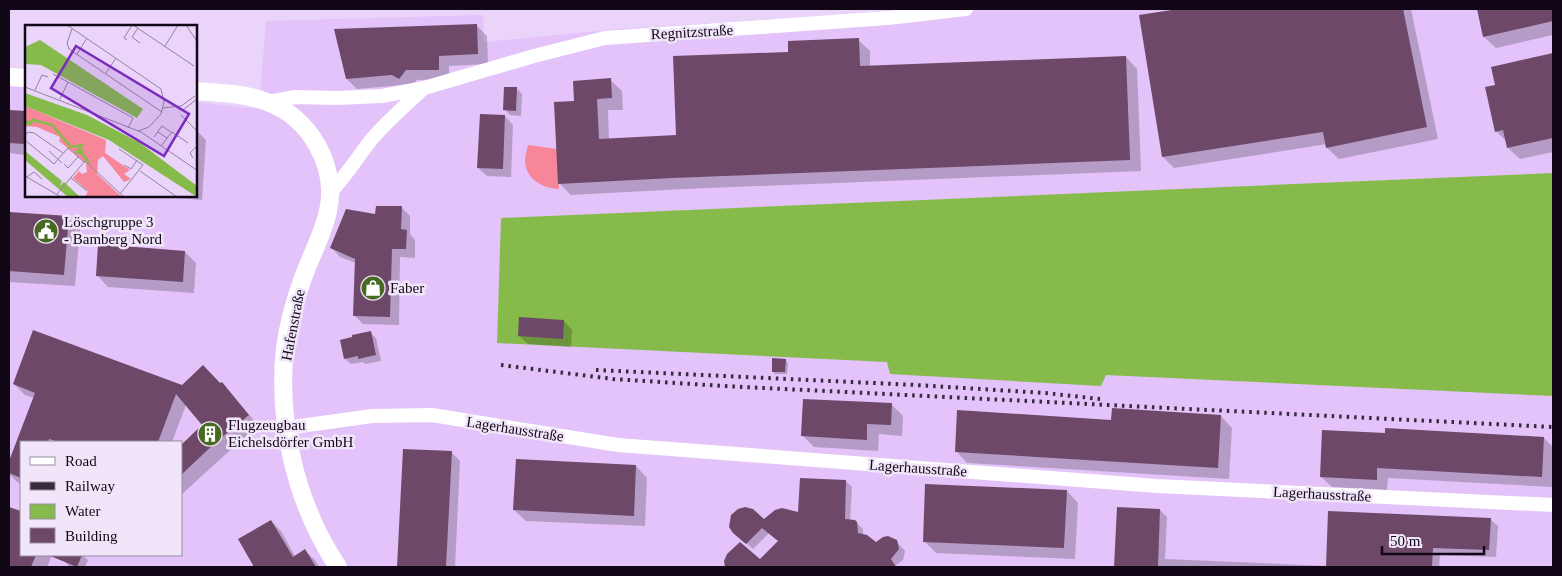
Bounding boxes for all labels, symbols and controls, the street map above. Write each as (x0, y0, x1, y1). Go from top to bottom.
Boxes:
street label: Regnitzstraße (650, 22, 734, 42)
inset map (25, 25, 198, 198)
place label: Löschgruppe 3 - Bamberg Nord (64, 214, 163, 247)
public building icon: Löschgruppe 3 - Bamberg Nord (33, 218, 59, 244)
shop icon: Faber (360, 275, 386, 301)
place label: Faber (390, 280, 424, 296)
street label: Hafenstraße (278, 288, 308, 362)
street label: Lagerhausstraße (465, 413, 565, 445)
place label: Flugzeugbau Eichelsdörfer GmbH (228, 417, 354, 450)
building icon: Flugzeugbau Eichelsdörfer GmbH (197, 421, 223, 447)
legend (20, 441, 182, 556)
text: Road (65, 453, 97, 469)
street label: Lagerhausstraße (868, 457, 968, 479)
text: Railway (65, 478, 115, 494)
street label: Lagerhausstraße (1273, 483, 1372, 505)
text: Water (65, 503, 100, 519)
scale bar (1382, 524, 1484, 556)
text: Building (65, 528, 118, 544)
text: 50 m (1390, 533, 1421, 549)

